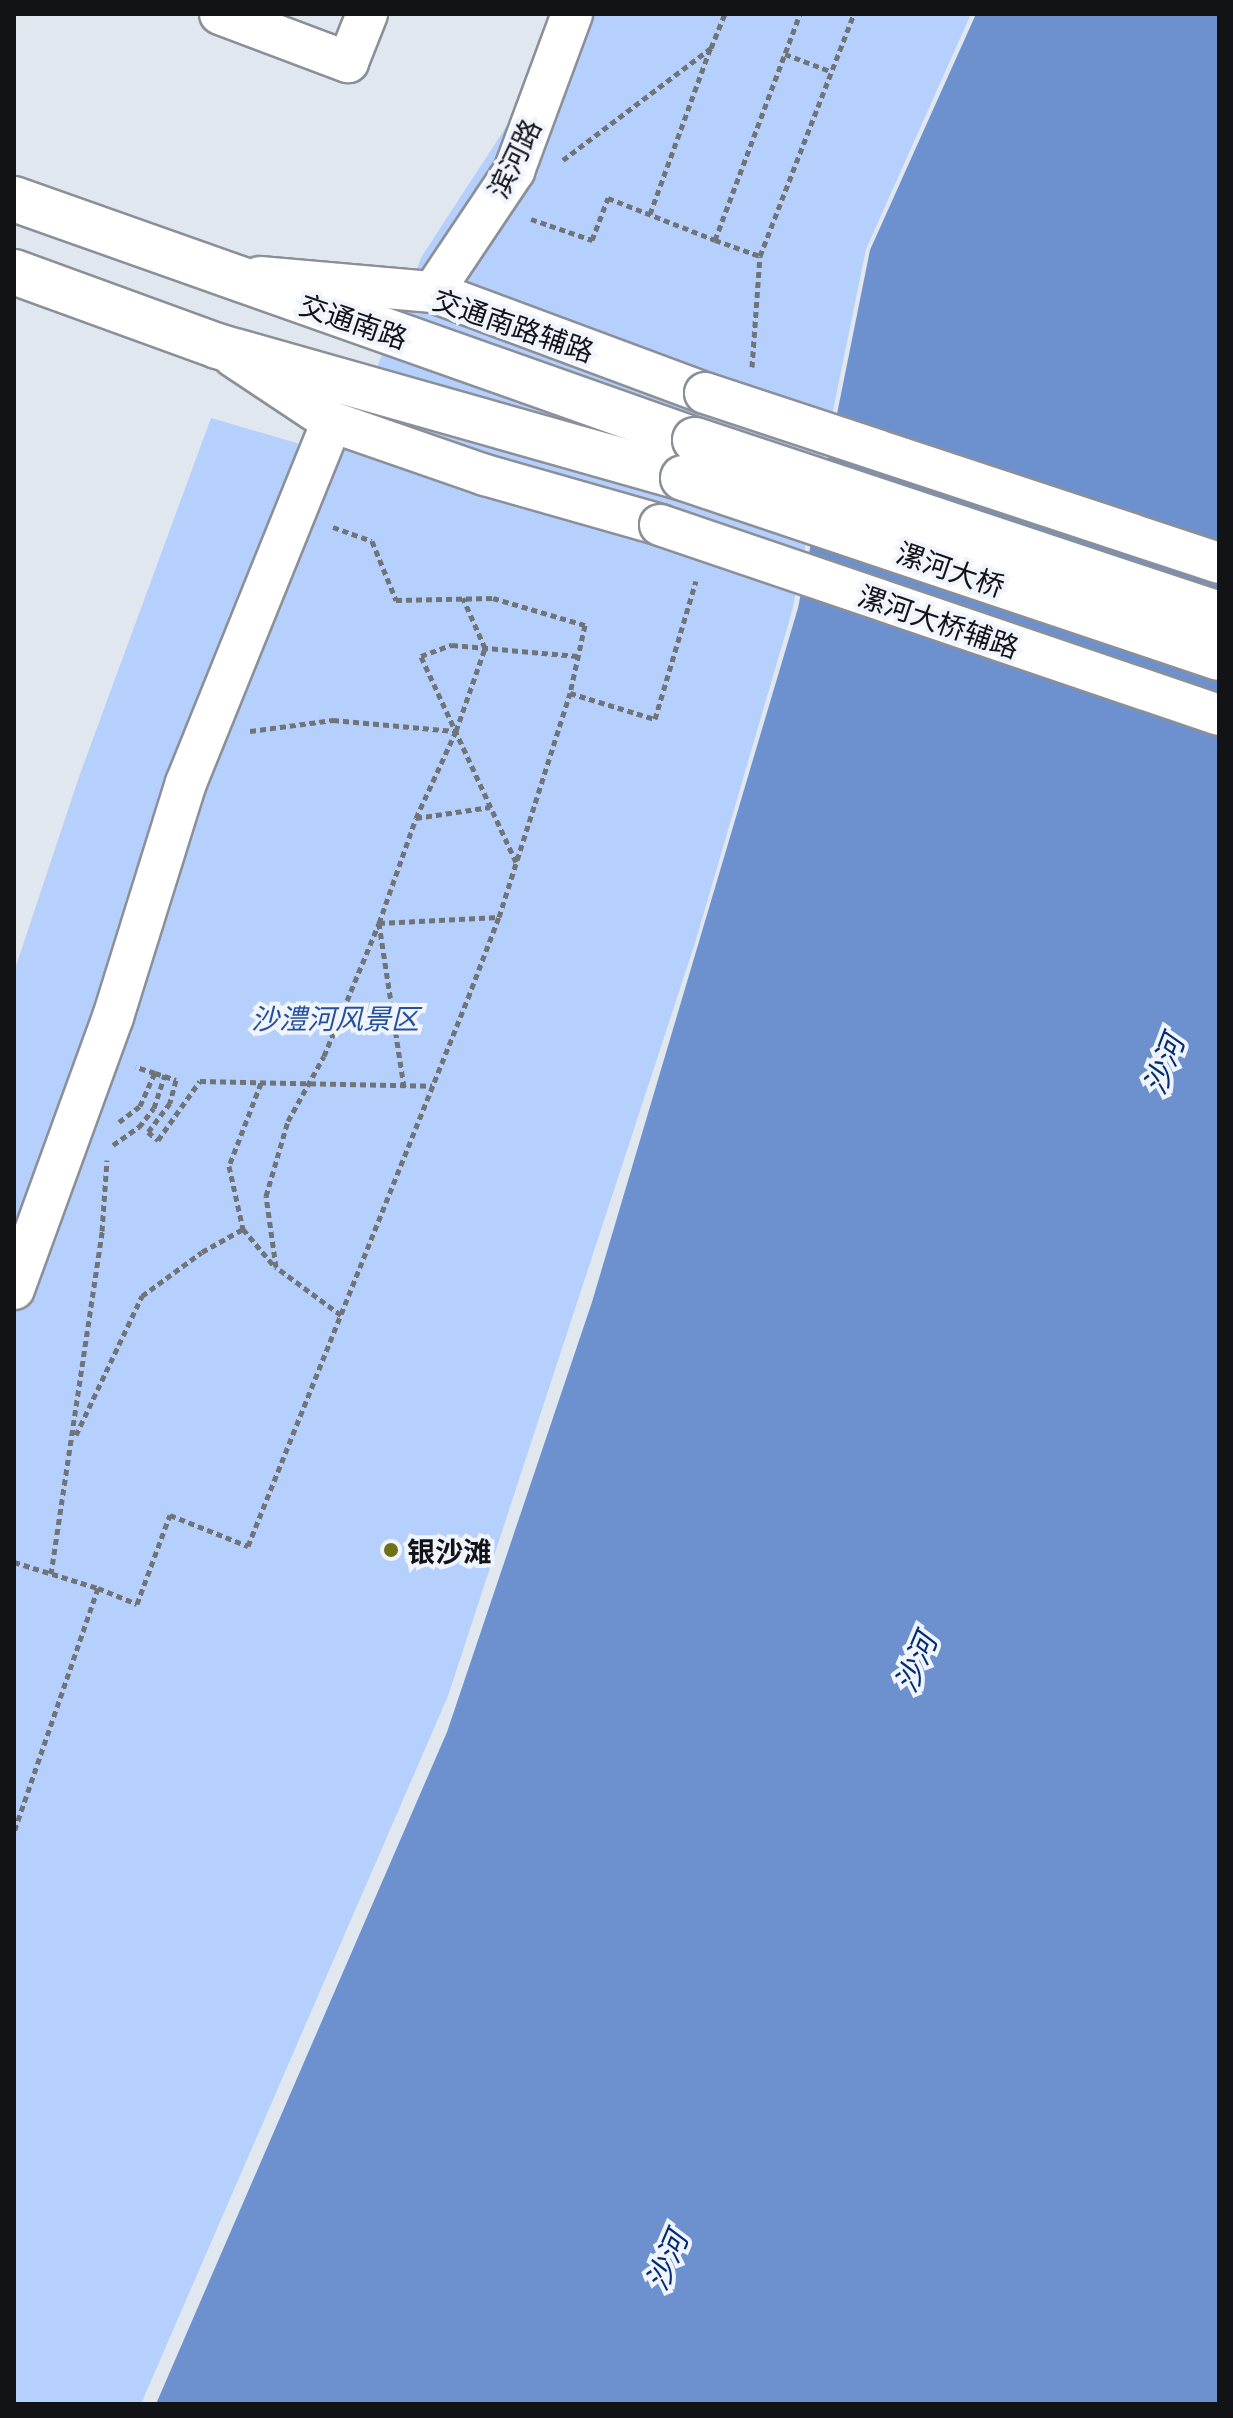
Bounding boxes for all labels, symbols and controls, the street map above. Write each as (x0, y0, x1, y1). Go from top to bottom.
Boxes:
street label: 滨河路 (479, 113, 547, 203)
street label: 交通南路辅路 (429, 281, 599, 367)
street label: 交通南路 (296, 286, 412, 354)
street label: 漯河大桥 (893, 534, 1009, 602)
street label: 漯河大桥辅路 (854, 577, 1024, 663)
park label: 沙澧河风景区 (251, 1000, 419, 1034)
water label: 沙河 (1134, 1030, 1190, 1098)
place label: 银沙滩 (407, 1533, 491, 1567)
marker: 银沙滩 (382, 1541, 400, 1559)
water label: 沙河 (886, 1627, 942, 1697)
water label: 沙河 (637, 2225, 693, 2295)

